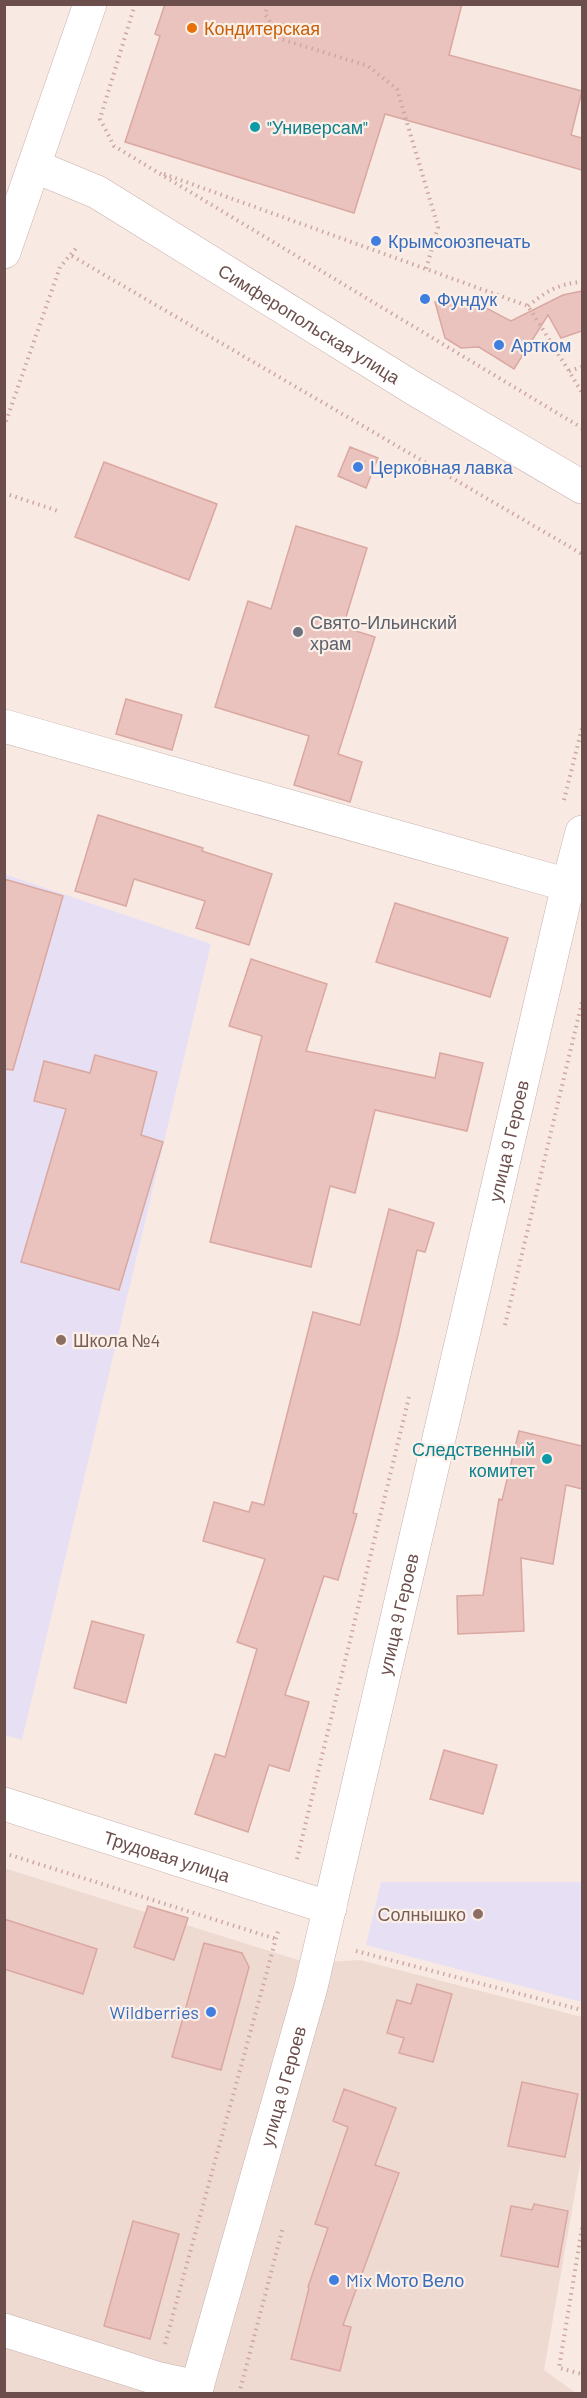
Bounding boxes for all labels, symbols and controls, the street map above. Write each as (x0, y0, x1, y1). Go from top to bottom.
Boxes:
place label: Кондитерская (204, 17, 320, 39)
marker: Кондитерская (185, 21, 199, 35)
place label: "Универсам" (267, 116, 368, 138)
marker: "Универсам" (248, 120, 262, 134)
place label: Крымсоюзпечать (388, 230, 531, 252)
marker: Крымсоюзпечать (369, 234, 383, 248)
street label: Симферопольская улица (214, 259, 405, 389)
place label: Фундук (437, 288, 497, 310)
marker: Фундук (418, 292, 432, 306)
place label: Артком (511, 334, 571, 356)
marker: Артком (492, 338, 506, 352)
place label: Церковная лавка (370, 456, 514, 478)
marker: Церковная лавка (351, 460, 365, 474)
place label: Свято-Ильинский храм (310, 611, 457, 654)
marker: Свято-Ильинский храм (291, 625, 305, 639)
street label: улица 9 Героев (483, 1078, 533, 1204)
place label: Школа №4 (73, 1329, 161, 1351)
marker: Школа №4 (54, 1333, 68, 1347)
place label: Следственный комитет (412, 1438, 535, 1481)
marker: Следственный комитет (540, 1452, 554, 1466)
street label: улица 9 Героев (373, 1551, 423, 1677)
street label: Трудовая улица (101, 1826, 234, 1887)
place label: Солнышко (377, 1903, 466, 1925)
marker: Солнышко (471, 1907, 485, 1921)
place label: Wildberries (110, 2001, 199, 2023)
marker: Wildberries (204, 2005, 218, 2019)
street label: улица 9 Героев (255, 2023, 310, 2149)
place label: Mix Мото Вело (346, 2269, 464, 2291)
marker: Mix Мото Вело (327, 2273, 341, 2287)

